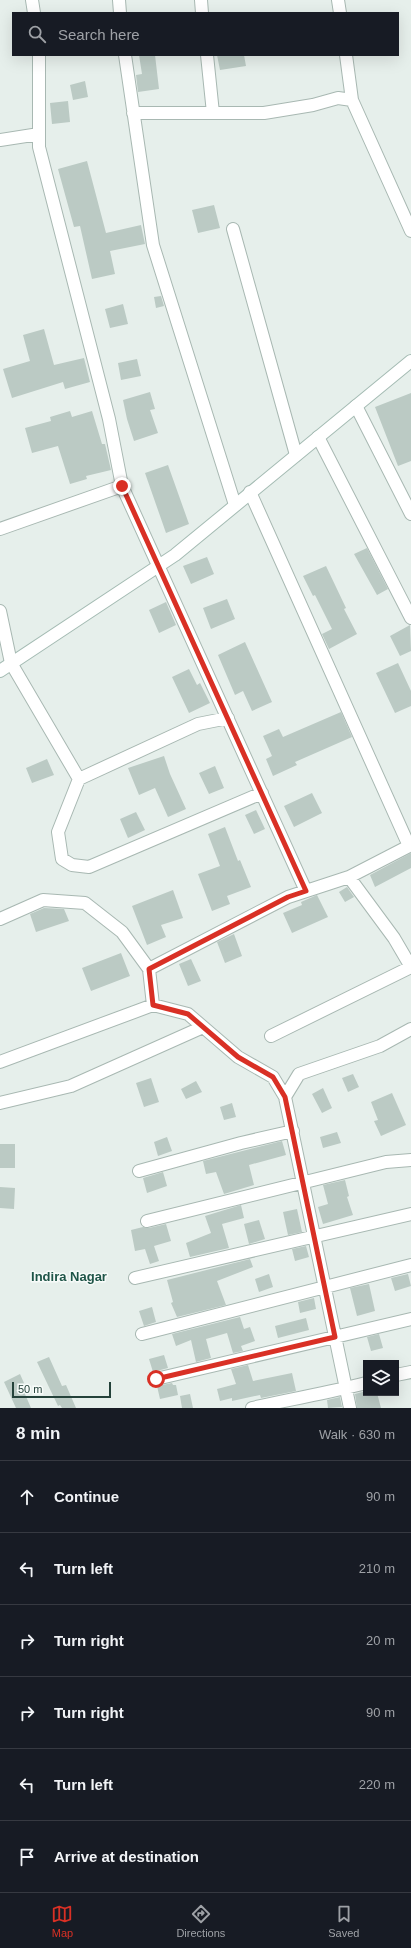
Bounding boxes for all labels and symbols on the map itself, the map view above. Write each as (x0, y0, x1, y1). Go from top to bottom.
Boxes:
route end (113, 477, 131, 495)
district label: Indira Nagar (31, 1269, 107, 1284)
route start (147, 1370, 165, 1388)
scale bar (12, 1380, 111, 1399)

